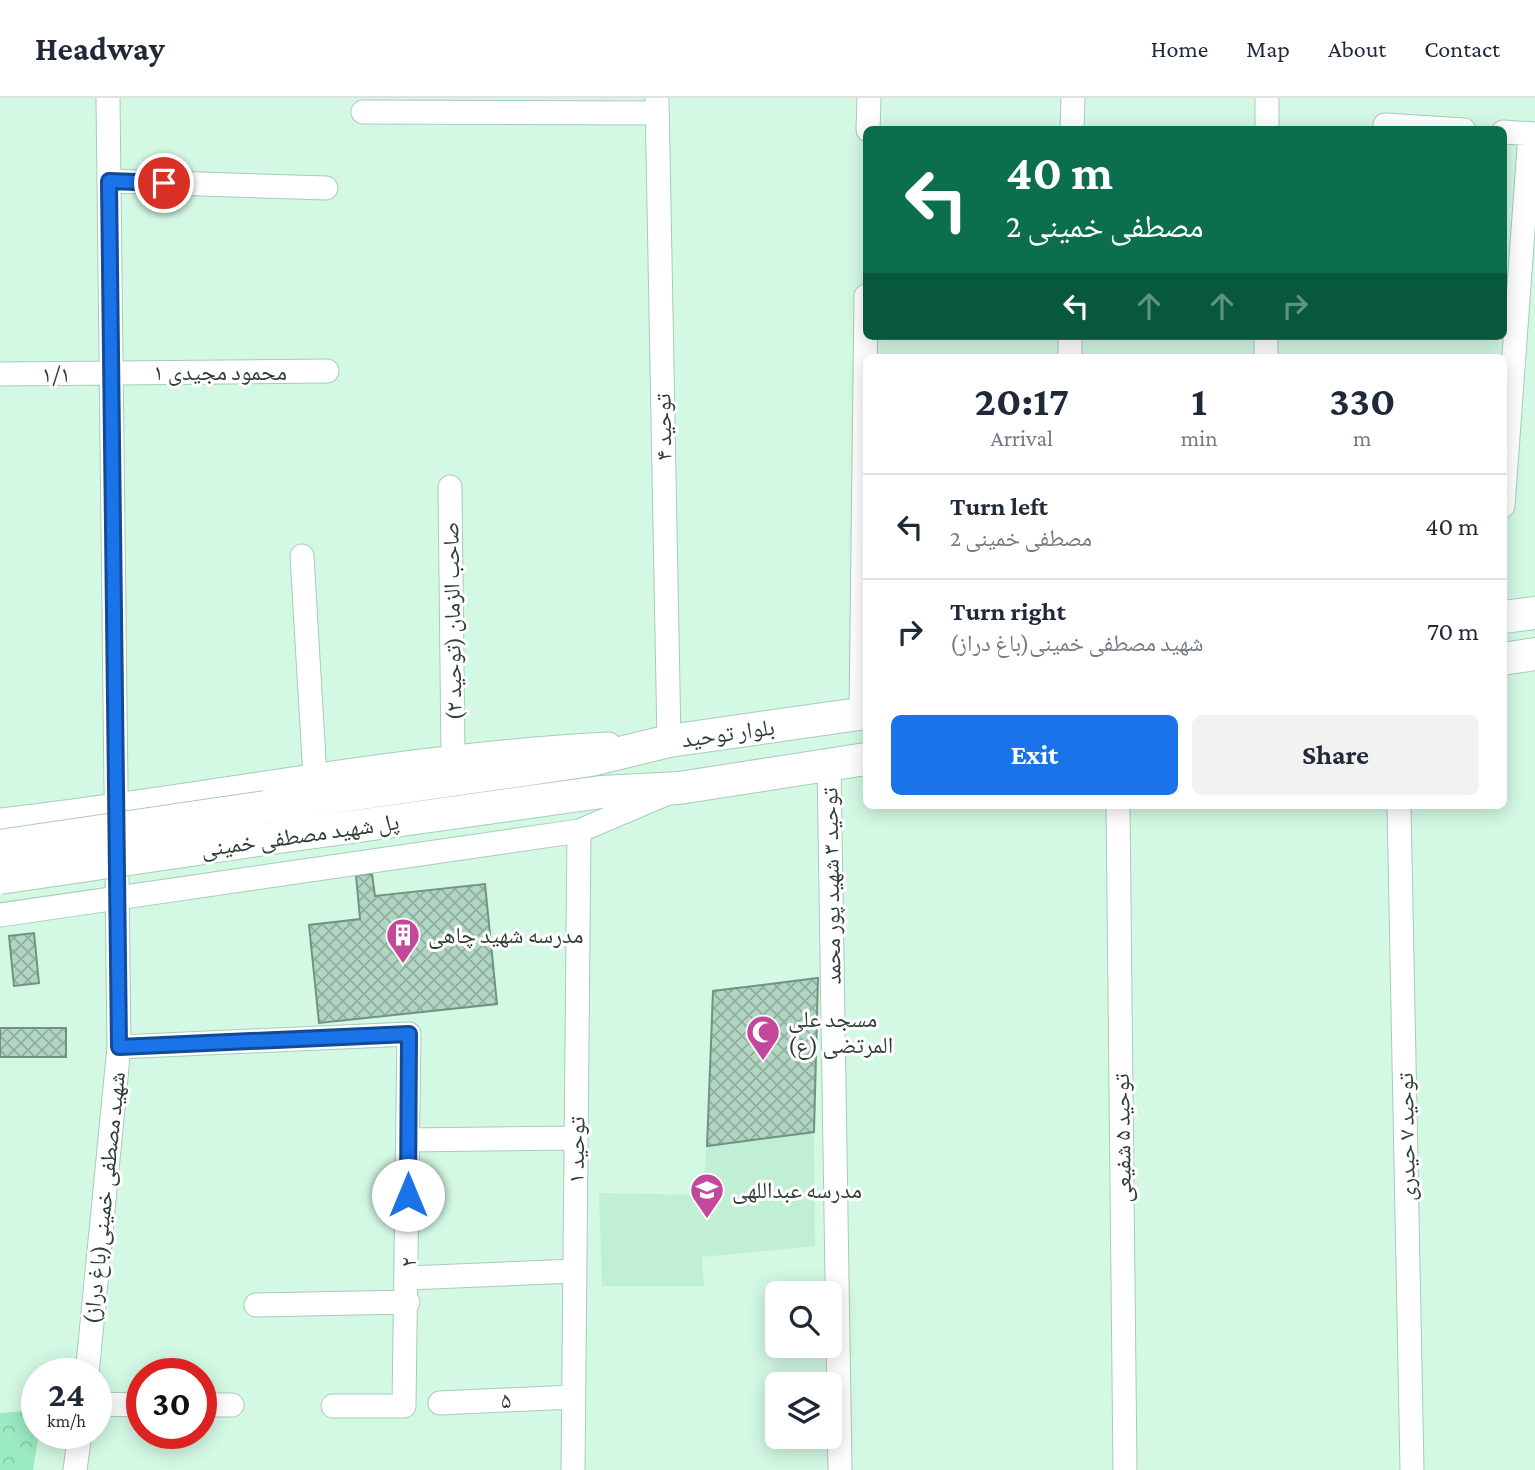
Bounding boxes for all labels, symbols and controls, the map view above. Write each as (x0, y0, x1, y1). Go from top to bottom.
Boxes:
text: Headway (35, 30, 165, 67)
text: Home (1151, 35, 1208, 62)
text: Map (1246, 35, 1290, 62)
text: About (1328, 35, 1386, 62)
text: Contact (1424, 35, 1500, 62)
text: 40 m (1006, 145, 1113, 200)
pin (134, 153, 194, 213)
icon: left (891, 154, 982, 245)
icon: arrive (145, 164, 183, 202)
text: مصطفی خمینی 2 (1006, 208, 1204, 244)
icon: left (1057, 287, 1095, 325)
icon: ahead (1130, 287, 1168, 325)
icon: ahead (1203, 287, 1241, 325)
icon: right (1276, 287, 1314, 325)
street label: ۱ محمود مجیدی (153, 359, 287, 386)
street label: ۱/۱ (41, 361, 71, 387)
text: 20:17 (975, 377, 1069, 424)
text: 1 (1191, 377, 1207, 424)
text: 330 (1329, 377, 1395, 424)
street label: توحید ۴ (649, 393, 677, 461)
text: Arrival (991, 425, 1053, 451)
text: min (1181, 425, 1218, 451)
text: m (1353, 425, 1372, 451)
text: Turn left (950, 492, 1048, 521)
icon: left (891, 508, 929, 546)
text: 40 m (1425, 512, 1479, 541)
street label: صاحب الزمان (توحید ۲) (437, 521, 468, 721)
text: مصطفی خمینی 2 (950, 525, 1092, 551)
text: Turn right (950, 597, 1066, 626)
icon: right (891, 613, 929, 651)
text: 70 m (1427, 617, 1479, 646)
text: شهید مصطفی خمینی(باغ دراز) (950, 630, 1203, 656)
street label: بلوار توحید (680, 714, 776, 753)
button: Exit (891, 715, 1178, 795)
button: Share (1192, 715, 1479, 795)
street label: توحید ۳ شهيد پور محمد (816, 787, 847, 985)
street label: پل شهید مصطفی خمینی (199, 808, 401, 863)
building icon: مدرسه شهید چاهی (384, 916, 422, 965)
place label: مدرسه شهید چاهی (428, 922, 583, 949)
place label: مسجد علی المرتضی (ع) (788, 1006, 893, 1060)
mosque icon: مسجد علی المرتضی (ع) (744, 1013, 782, 1062)
street label: شهید مصطفی خمینی(باغ دراز) (78, 1071, 132, 1326)
street label: توحید ۷ حیدری (1392, 1072, 1421, 1201)
street label: توحید ۵ شفیعی (1108, 1073, 1137, 1203)
street label: توحید ۱ (562, 1116, 590, 1184)
position arrow (371, 1158, 445, 1232)
school or university icon: مدرسه عبداللهی (688, 1171, 726, 1220)
place label: مدرسه عبداللهی (732, 1177, 862, 1204)
street label: ۲ (395, 1257, 421, 1267)
map controls (765, 1281, 842, 1449)
button: search (765, 1281, 842, 1358)
speed limit sign: 30 (126, 1358, 217, 1449)
button: layers (765, 1372, 842, 1449)
text: 24 (48, 1375, 85, 1414)
street label: ۵ (500, 1387, 512, 1413)
text: km/h (47, 1411, 86, 1431)

